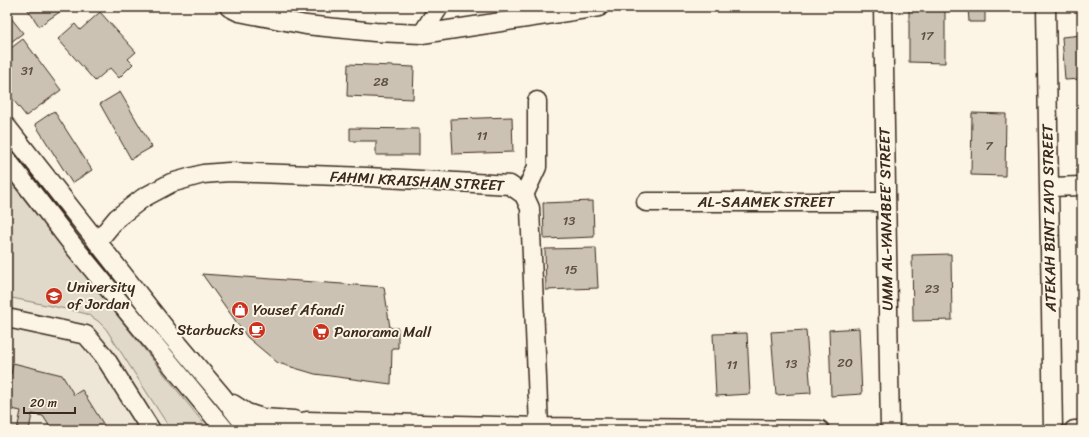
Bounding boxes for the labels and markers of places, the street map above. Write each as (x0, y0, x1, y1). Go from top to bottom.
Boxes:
place label: University of Jordan (67, 274, 136, 317)
school or university icon: University of Jordan (44, 286, 64, 306)
place label: Yousef Afandi (253, 297, 345, 323)
shop icon: Yousef Afandi (230, 300, 250, 320)
place label: Starbucks (177, 317, 245, 343)
place label: Panorama Mall (334, 319, 432, 345)
cafe icon: Starbucks (247, 320, 267, 340)
supermarket icon: Panorama Mall (311, 322, 331, 342)

